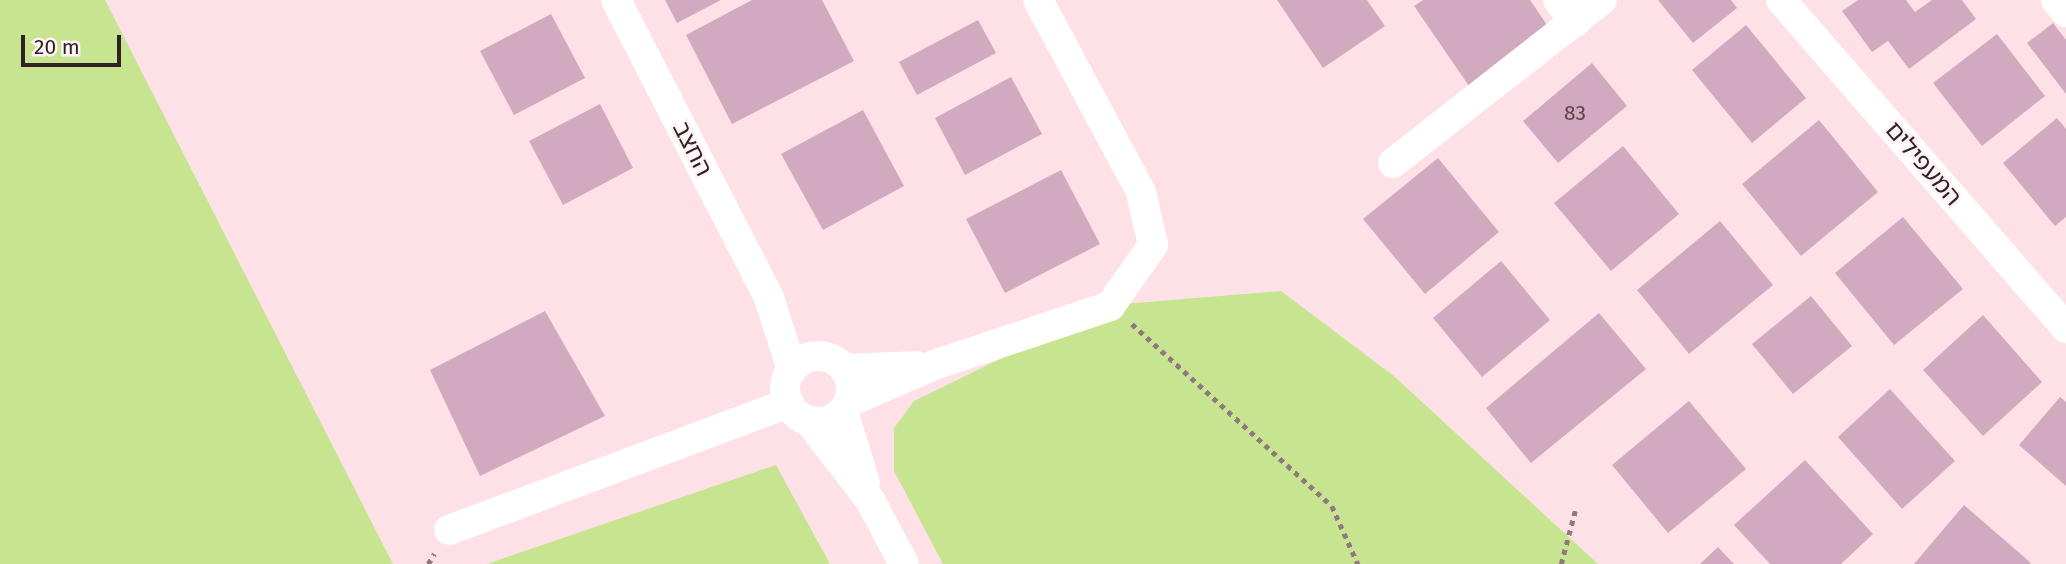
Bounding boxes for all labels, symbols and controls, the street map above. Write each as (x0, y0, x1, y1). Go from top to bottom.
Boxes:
scale bar (24, 21, 124, 65)
text: 20 m (34, 34, 80, 60)
house number: 83 (1564, 100, 1586, 126)
street label: המעפילים (1879, 116, 1967, 212)
street label: החצב (666, 117, 718, 181)

